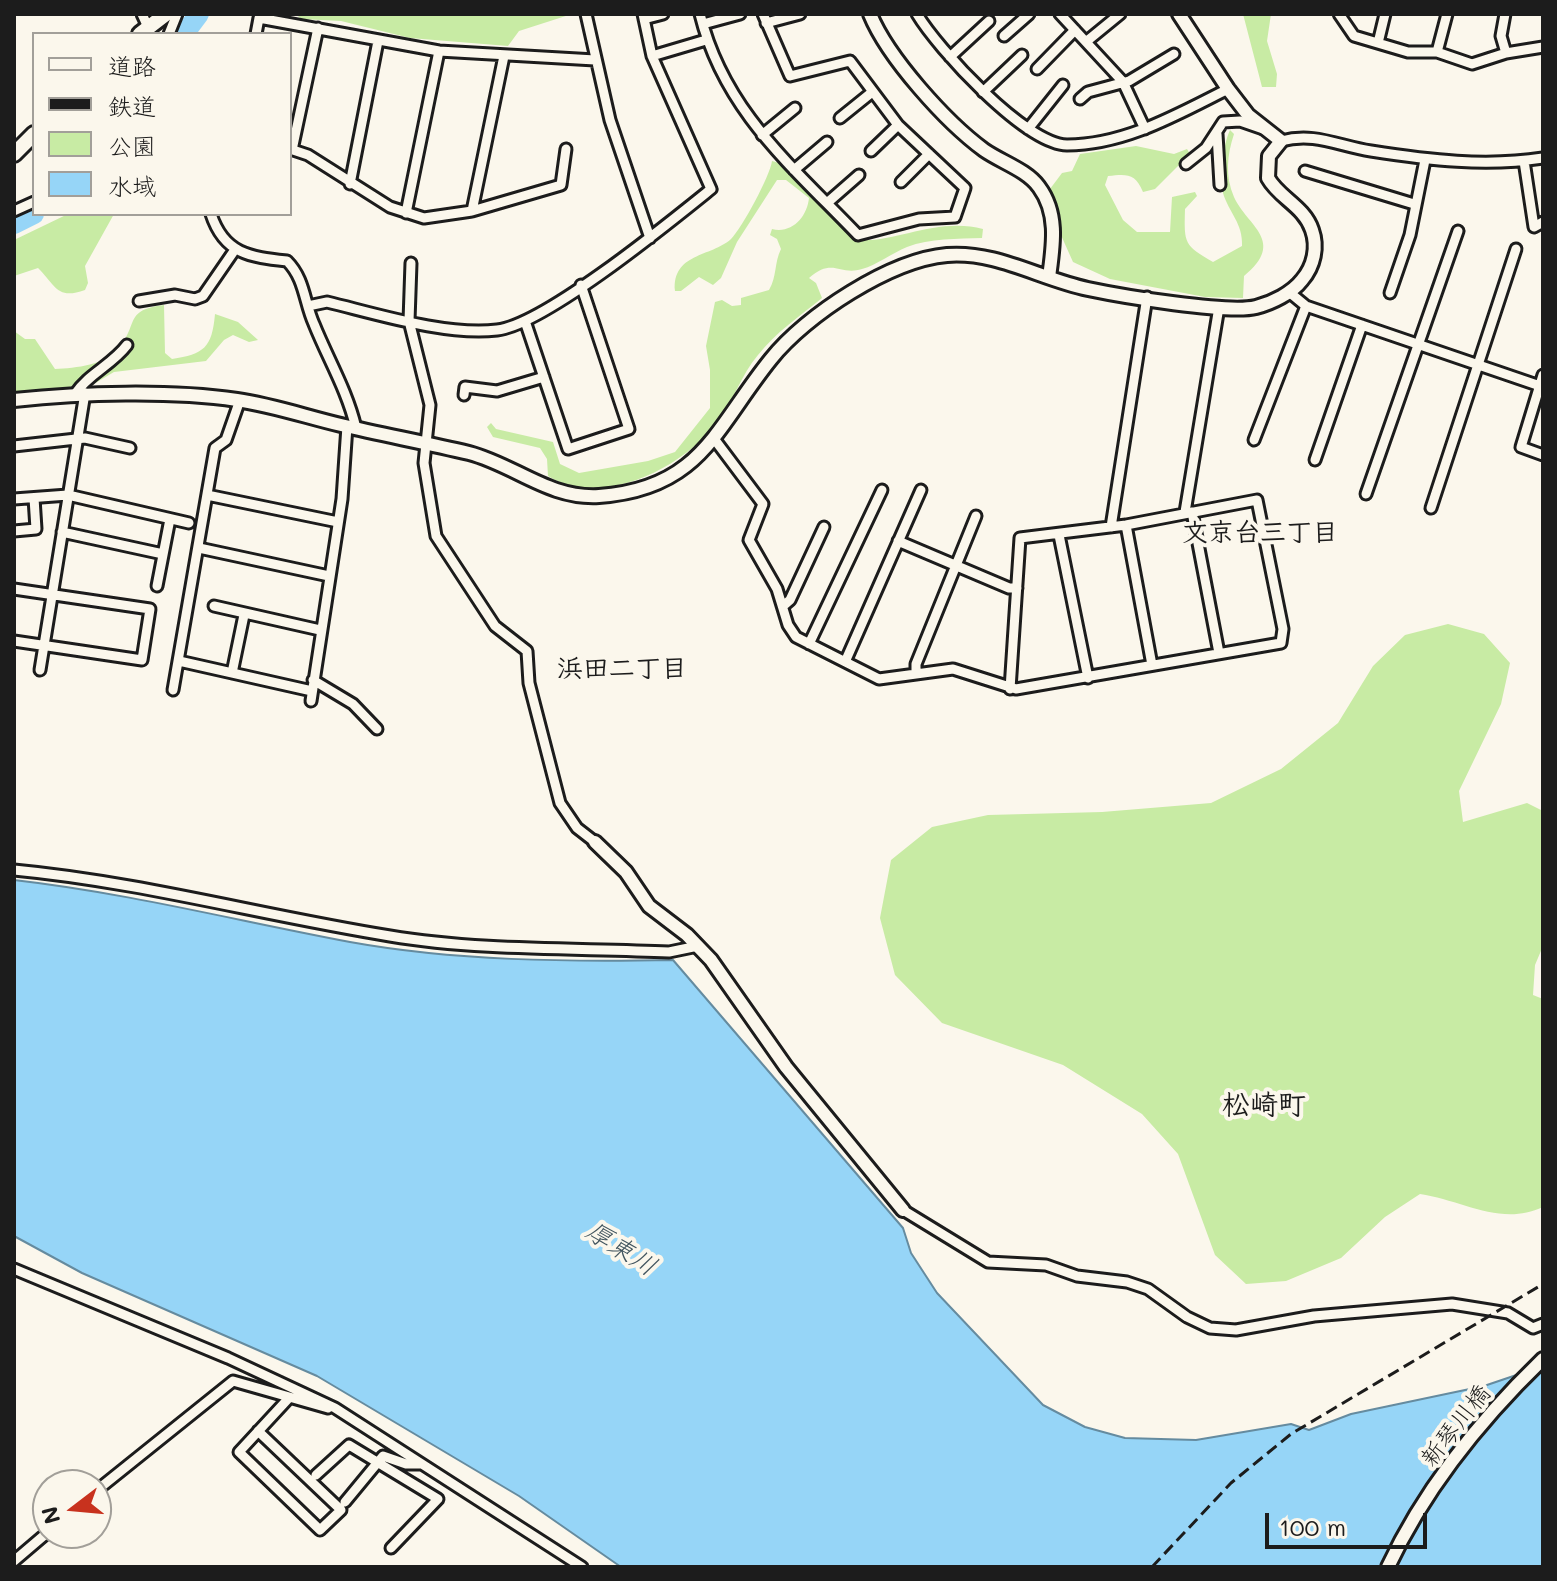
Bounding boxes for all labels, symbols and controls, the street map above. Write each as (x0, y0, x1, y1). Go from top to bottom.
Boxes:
legend (32, 32, 292, 216)
text: 道路 (108, 50, 156, 81)
text: 鉄道 (108, 90, 156, 121)
text: 公園 (108, 130, 156, 161)
text: 水域 (108, 170, 156, 201)
district label: 文京台三丁目 (1182, 517, 1338, 549)
district label: 浜田二丁目 (557, 653, 687, 685)
district label: 松崎町 (1222, 1088, 1306, 1122)
water label: 厚東川 (580, 1215, 662, 1283)
street label: 新琴川橋 (1415, 1379, 1497, 1473)
north arrow (32, 1469, 112, 1549)
scale bar (1269, 1497, 1431, 1547)
text: N (34, 1503, 67, 1527)
text: 100 m (1279, 1511, 1346, 1542)

